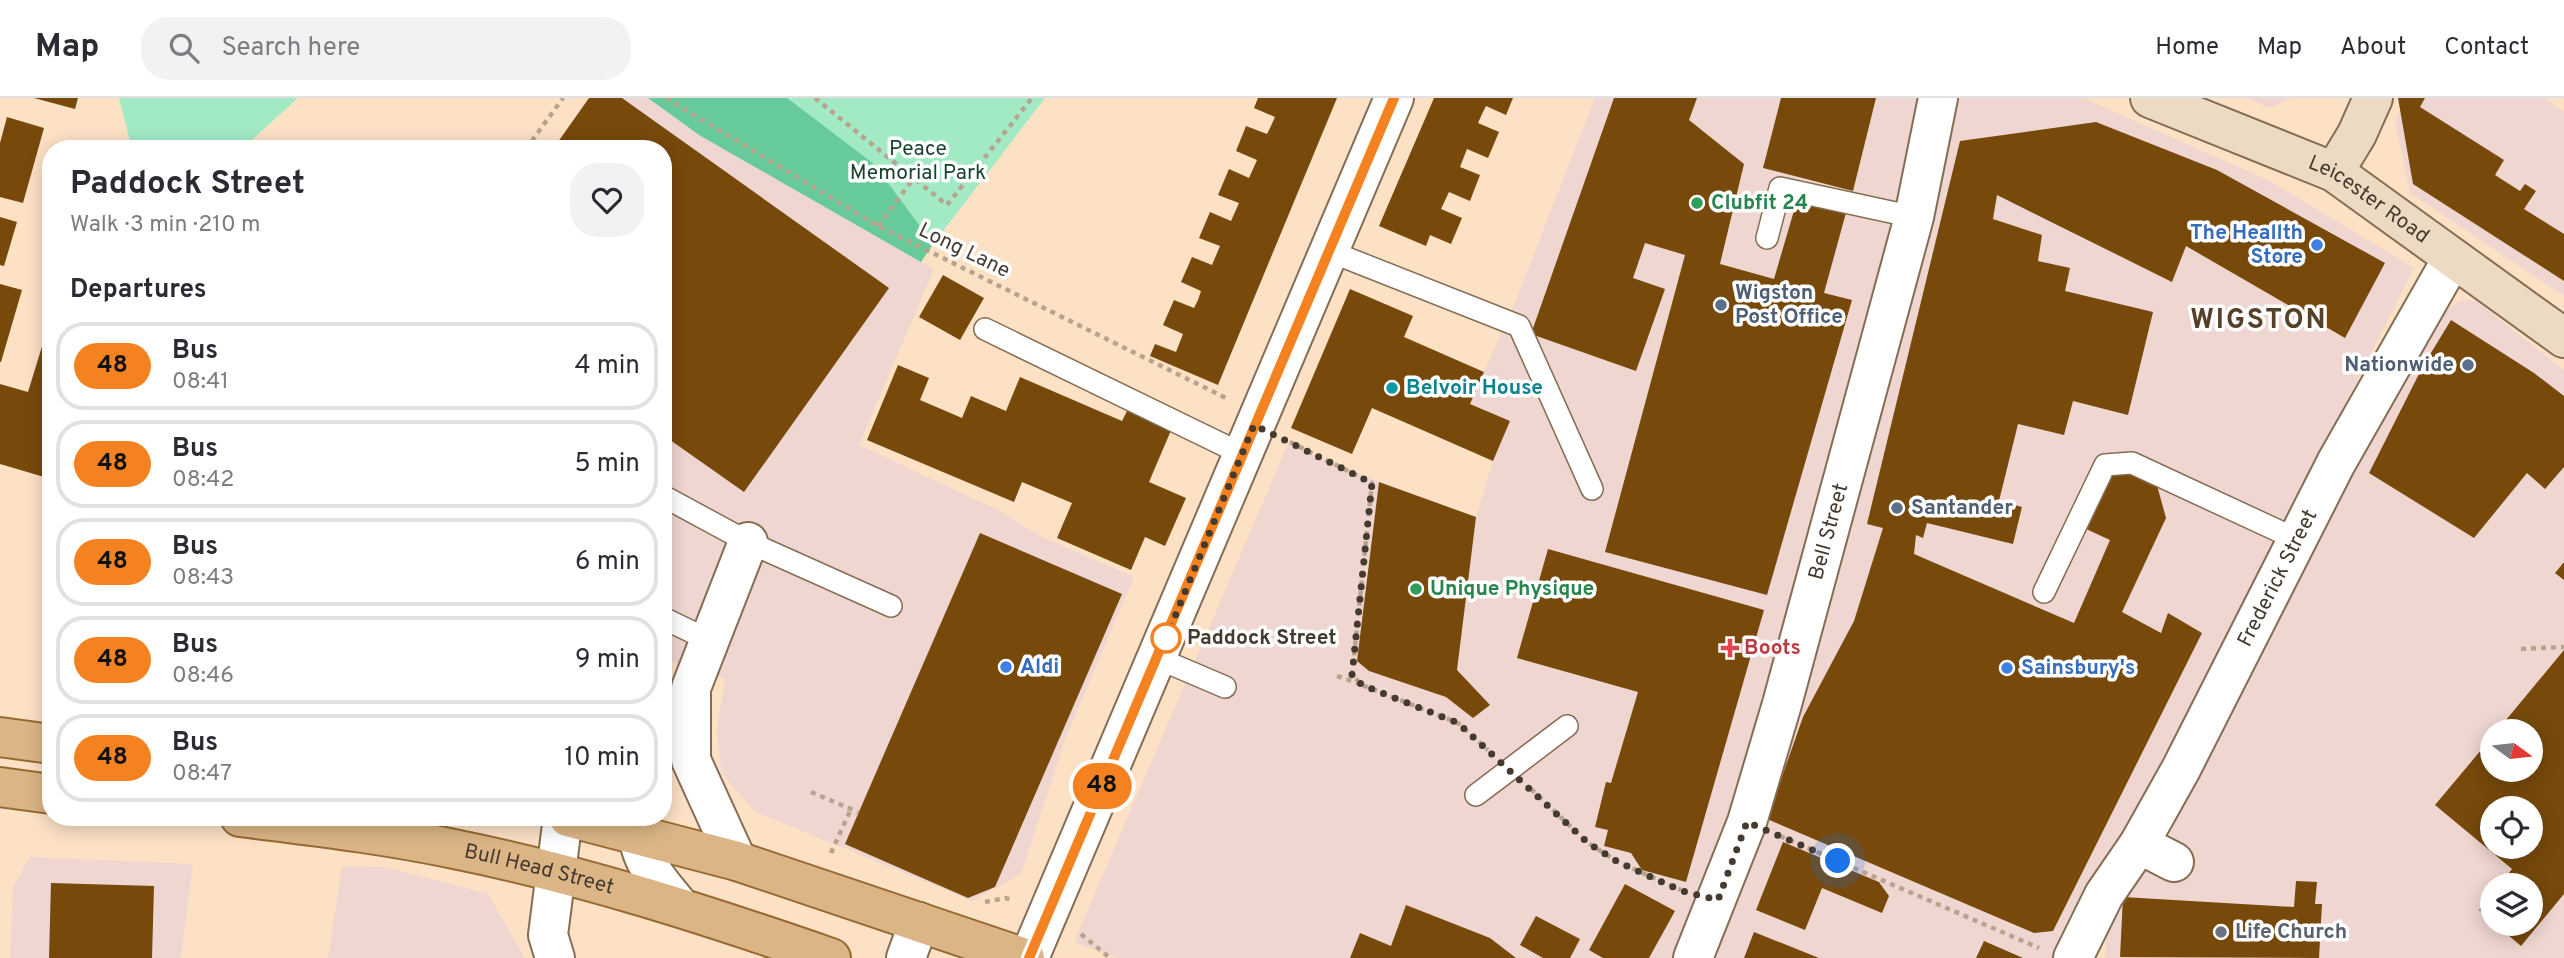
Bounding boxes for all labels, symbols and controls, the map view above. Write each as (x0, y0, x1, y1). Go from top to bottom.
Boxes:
search box (141, 17, 631, 80)
text: Map (35, 27, 99, 69)
icon: search (165, 29, 203, 67)
text: Search here (221, 32, 360, 65)
text: Home (2155, 33, 2219, 63)
text: Map (2257, 33, 2302, 63)
text: About (2340, 33, 2406, 63)
text: Contact (2444, 33, 2529, 63)
park label: Peace Memorial Park (850, 136, 986, 187)
street label: Leicester Road (2304, 149, 2434, 250)
button: heart (570, 163, 644, 237)
text: Paddock Street (70, 164, 305, 206)
place label: Clubfit 24 (1711, 190, 1808, 217)
marker: Clubfit 24 (1689, 195, 1705, 211)
text: Walk · 3 min · 210 m (70, 211, 261, 240)
street label: Long Lane (914, 217, 1014, 285)
place label: The Heallth Store (2190, 220, 2303, 271)
marker: The Heallth Store (2309, 237, 2325, 253)
text: Departures (70, 274, 207, 307)
place label: Wigston Post Office (1735, 280, 1843, 331)
marker: Wigston Post Office (1713, 297, 1729, 313)
district label: WIGSTON (2190, 303, 2328, 339)
text: Bus (172, 335, 218, 368)
text: 4 min (574, 350, 640, 383)
text: 48 (97, 351, 128, 381)
place label: Nationwide (2344, 352, 2454, 379)
marker: Nationwide (2460, 357, 2476, 373)
text: 08:41 (172, 368, 229, 397)
place label: Belvoir House (1406, 375, 1543, 402)
marker: Belvoir House (1384, 380, 1400, 396)
text: Bus (172, 433, 218, 466)
text: 5 min (574, 448, 640, 481)
text: 48 (97, 449, 128, 479)
text: 08:42 (172, 466, 234, 495)
street label: Bell Street (1803, 480, 1855, 583)
place label: Santander (1911, 495, 2013, 522)
marker: Santander (1889, 500, 1905, 516)
street label: Frederick Street (2232, 505, 2324, 651)
text: Bus (172, 531, 218, 564)
text: 6 min (575, 546, 640, 579)
text: 48 (97, 547, 128, 577)
text: 08:43 (172, 564, 234, 593)
place label: Unique Physique (1430, 576, 1594, 603)
marker: Unique Physique (1408, 581, 1424, 597)
marker: Paddock Street (1151, 623, 1181, 653)
place label: Paddock Street (1187, 625, 1337, 652)
text: Bus (172, 629, 218, 662)
place label: Boots (1744, 635, 1801, 662)
marker: Boots (1722, 640, 1738, 656)
text: 9 min (575, 644, 640, 677)
text: 48 (97, 645, 128, 675)
place label: Aldi (1020, 654, 1059, 681)
place label: Sainsbury's (2021, 655, 2135, 682)
marker: Aldi (998, 659, 1014, 675)
marker: Sainsbury's (1999, 660, 2015, 676)
text: 08:46 (172, 662, 234, 691)
north arrow (2480, 719, 2543, 782)
map controls (2480, 719, 2543, 936)
text: Bus (172, 727, 218, 760)
text: 10 min (564, 742, 640, 775)
text: 48 (97, 743, 128, 773)
text: 08:47 (172, 760, 232, 789)
line badge: 48 (1070, 763, 1134, 809)
text: 48 (1087, 771, 1117, 801)
button: locate (2480, 796, 2543, 859)
street label: Bull Head Street (462, 838, 617, 901)
your location (1820, 843, 1855, 878)
button: layers (2480, 873, 2543, 936)
place label: Life Church (2235, 919, 2347, 946)
marker: Life Church (2213, 924, 2229, 940)

